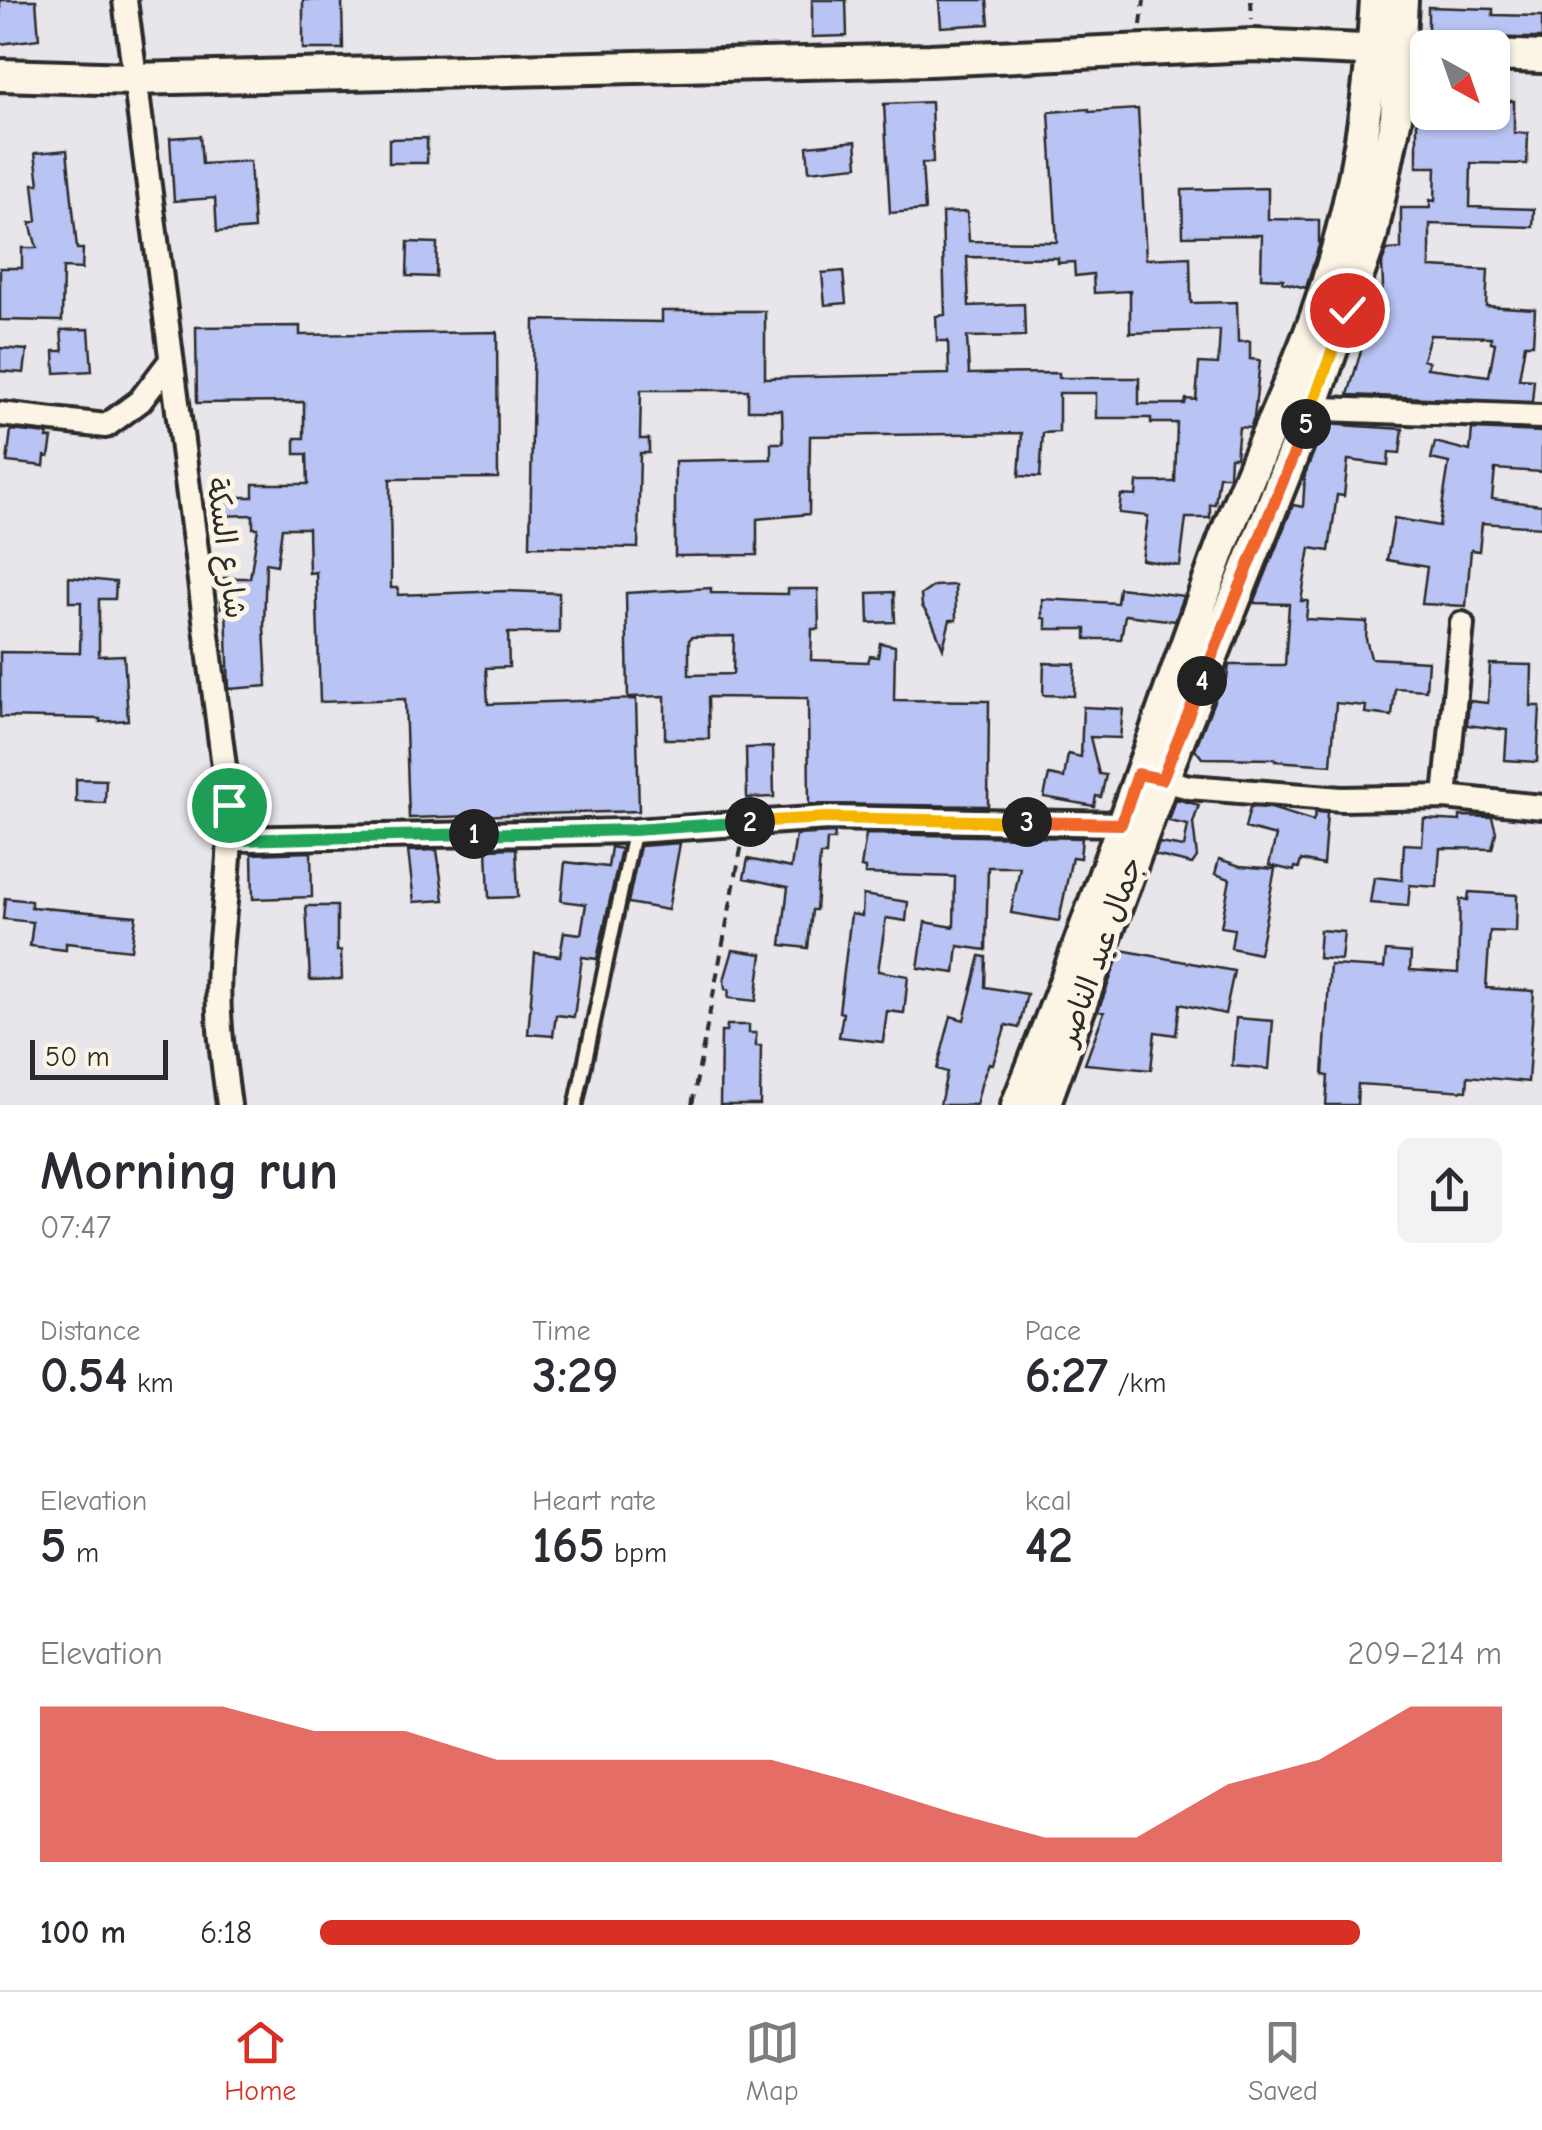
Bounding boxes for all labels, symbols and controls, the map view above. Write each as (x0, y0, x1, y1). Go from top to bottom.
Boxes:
north arrow (1410, 30, 1510, 130)
map controls (1410, 30, 1510, 130)
pin (1305, 268, 1390, 353)
icon: check (1320, 283, 1375, 338)
pin: 5 (1281, 399, 1331, 449)
text: 5 (1299, 408, 1313, 440)
street label: شارع السكة (196, 475, 253, 621)
pin: 4 (1177, 656, 1227, 706)
text: 4 (1195, 665, 1209, 697)
pin (187, 763, 272, 848)
icon: arrive (202, 778, 257, 833)
pin: 2 (725, 797, 775, 847)
pin: 3 (1002, 797, 1052, 847)
text: 2 (743, 806, 757, 838)
text: 3 (1020, 806, 1034, 838)
pin: 1 (449, 809, 499, 859)
text: 1 (468, 818, 480, 850)
street label: جمال عبد الناصر (1049, 852, 1150, 1053)
scale bar (30, 1035, 168, 1080)
text: 50 m (45, 1041, 110, 1073)
button: share (1397, 1138, 1502, 1243)
text: Morning run (40, 1139, 338, 1203)
text: 07:47 (40, 1209, 111, 1246)
text: Distance (40, 1315, 140, 1347)
text: Time (532, 1315, 590, 1347)
text: Pace (1025, 1315, 1081, 1347)
text: 0.54 (40, 1347, 128, 1405)
text: 3:29 (532, 1347, 618, 1405)
text: 6:27 (1025, 1347, 1108, 1405)
text: km (128, 1367, 174, 1399)
text: /km (1108, 1367, 1166, 1399)
text: Elevation (40, 1485, 147, 1517)
text: Heart rate (532, 1485, 656, 1517)
text: kcal (1025, 1485, 1072, 1517)
text: 5 (40, 1517, 67, 1575)
text: 165 (532, 1517, 605, 1575)
text: 42 (1025, 1517, 1073, 1575)
text: m (67, 1537, 99, 1569)
text: bpm (605, 1537, 667, 1569)
text: Elevation (40, 1635, 163, 1672)
text: 209–214 m (1348, 1635, 1502, 1672)
text: 100 m (40, 1914, 126, 1951)
text: 6:18 (200, 1914, 252, 1951)
tab: Home (224, 2015, 296, 2107)
tab: Map (745, 2015, 800, 2107)
tab: Saved (1248, 2015, 1318, 2107)

